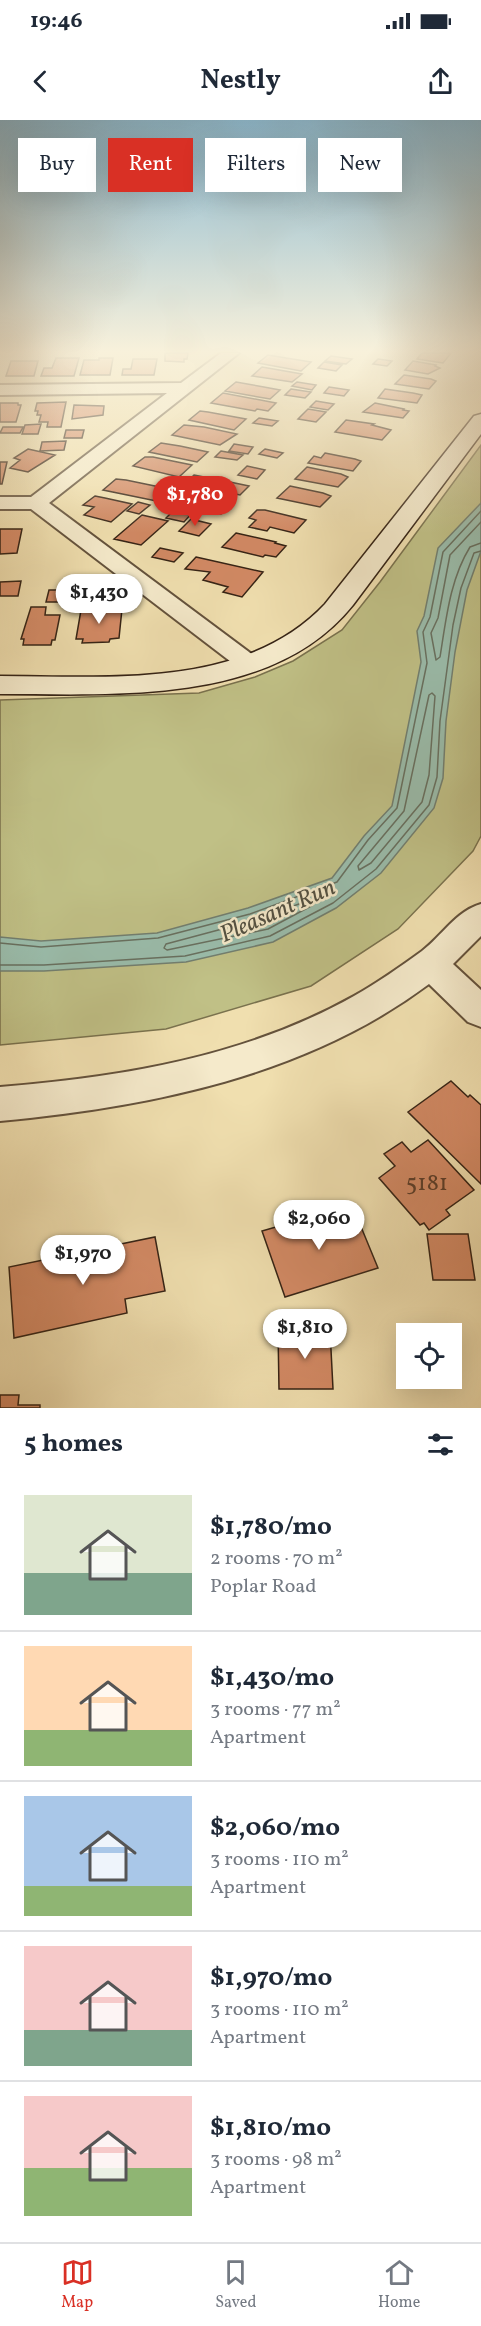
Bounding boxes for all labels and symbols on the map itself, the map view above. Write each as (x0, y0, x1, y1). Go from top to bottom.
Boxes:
pin: $1,780 (146, 476, 244, 527)
pin: $1,430 (50, 574, 148, 625)
water label: Pleasant Run (215, 871, 341, 953)
house number: 5181 (406, 1167, 448, 1201)
pin: $2,060 (270, 1200, 368, 1251)
pin: $1,970 (34, 1235, 132, 1286)
pin: $1,810 (256, 1309, 354, 1360)

